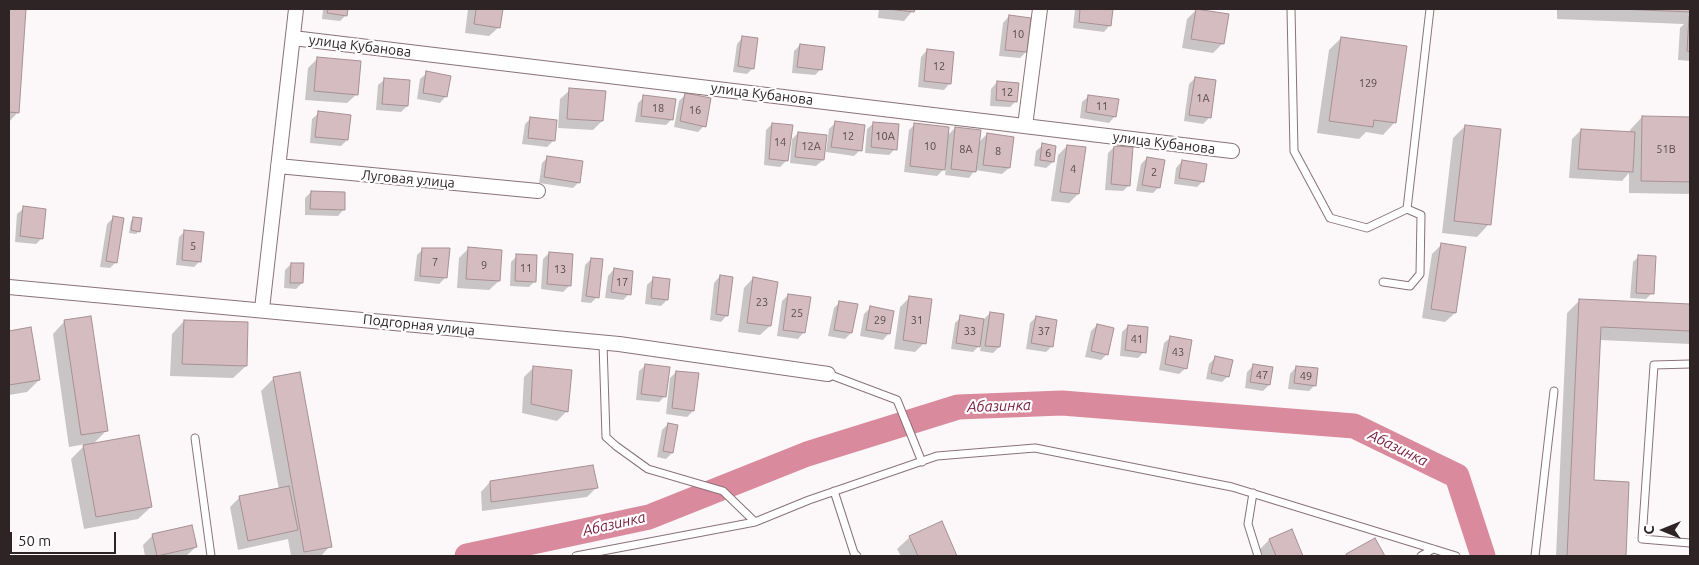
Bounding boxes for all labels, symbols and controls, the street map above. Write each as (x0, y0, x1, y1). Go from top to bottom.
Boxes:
house number: 10 (1012, 27, 1024, 41)
street label: улица Кубанова (308, 31, 412, 61)
house number: 12 (933, 59, 945, 73)
house number: 129 (1359, 76, 1377, 90)
street label: улица Кубанова (710, 79, 814, 109)
house number: 12 (1001, 85, 1013, 99)
house number: 1А (1196, 91, 1210, 105)
house number: 11 (1096, 99, 1108, 113)
house number: 18 (652, 101, 664, 115)
house number: 16 (689, 103, 701, 117)
street label: улица Кубанова (1112, 128, 1216, 158)
house number: 12 (842, 129, 854, 143)
house number: 10А (875, 129, 895, 143)
house number: 14 (774, 135, 786, 149)
house number: 12А (801, 139, 821, 153)
house number: 10 (924, 139, 936, 153)
house number: 8А (959, 142, 973, 156)
house number: 51В (1656, 142, 1676, 156)
house number: 8 (995, 144, 1001, 158)
house number: 6 (1045, 146, 1051, 160)
house number: 4 (1070, 162, 1076, 176)
house number: 2 (1151, 165, 1157, 179)
street label: Луговая улица (360, 167, 456, 191)
house number: 5 (190, 239, 196, 253)
house number: 7 (432, 255, 438, 269)
house number: 9 (481, 258, 487, 272)
house number: 11 (520, 261, 532, 275)
house number: 13 (554, 262, 566, 276)
house number: 17 (616, 275, 628, 289)
house number: 23 (756, 295, 768, 309)
house number: 25 (791, 306, 803, 320)
street label: Подгорная улица (362, 311, 476, 339)
house number: 29 (874, 313, 886, 327)
house number: 31 (911, 313, 923, 327)
house number: 33 (964, 324, 976, 338)
house number: 37 (1038, 324, 1050, 338)
house number: 41 (1131, 332, 1143, 346)
house number: 43 (1172, 345, 1184, 359)
house number: 47 (1256, 368, 1268, 382)
house number: 49 (1300, 369, 1312, 383)
water label: Абазинка (967, 396, 1031, 416)
water label: Абазинка (1365, 426, 1431, 470)
north arrow (1639, 505, 1689, 555)
water label: Абазинка (581, 508, 647, 540)
scale bar (12, 522, 119, 554)
text: С (1641, 526, 1657, 534)
text: 50 m (18, 532, 51, 549)

